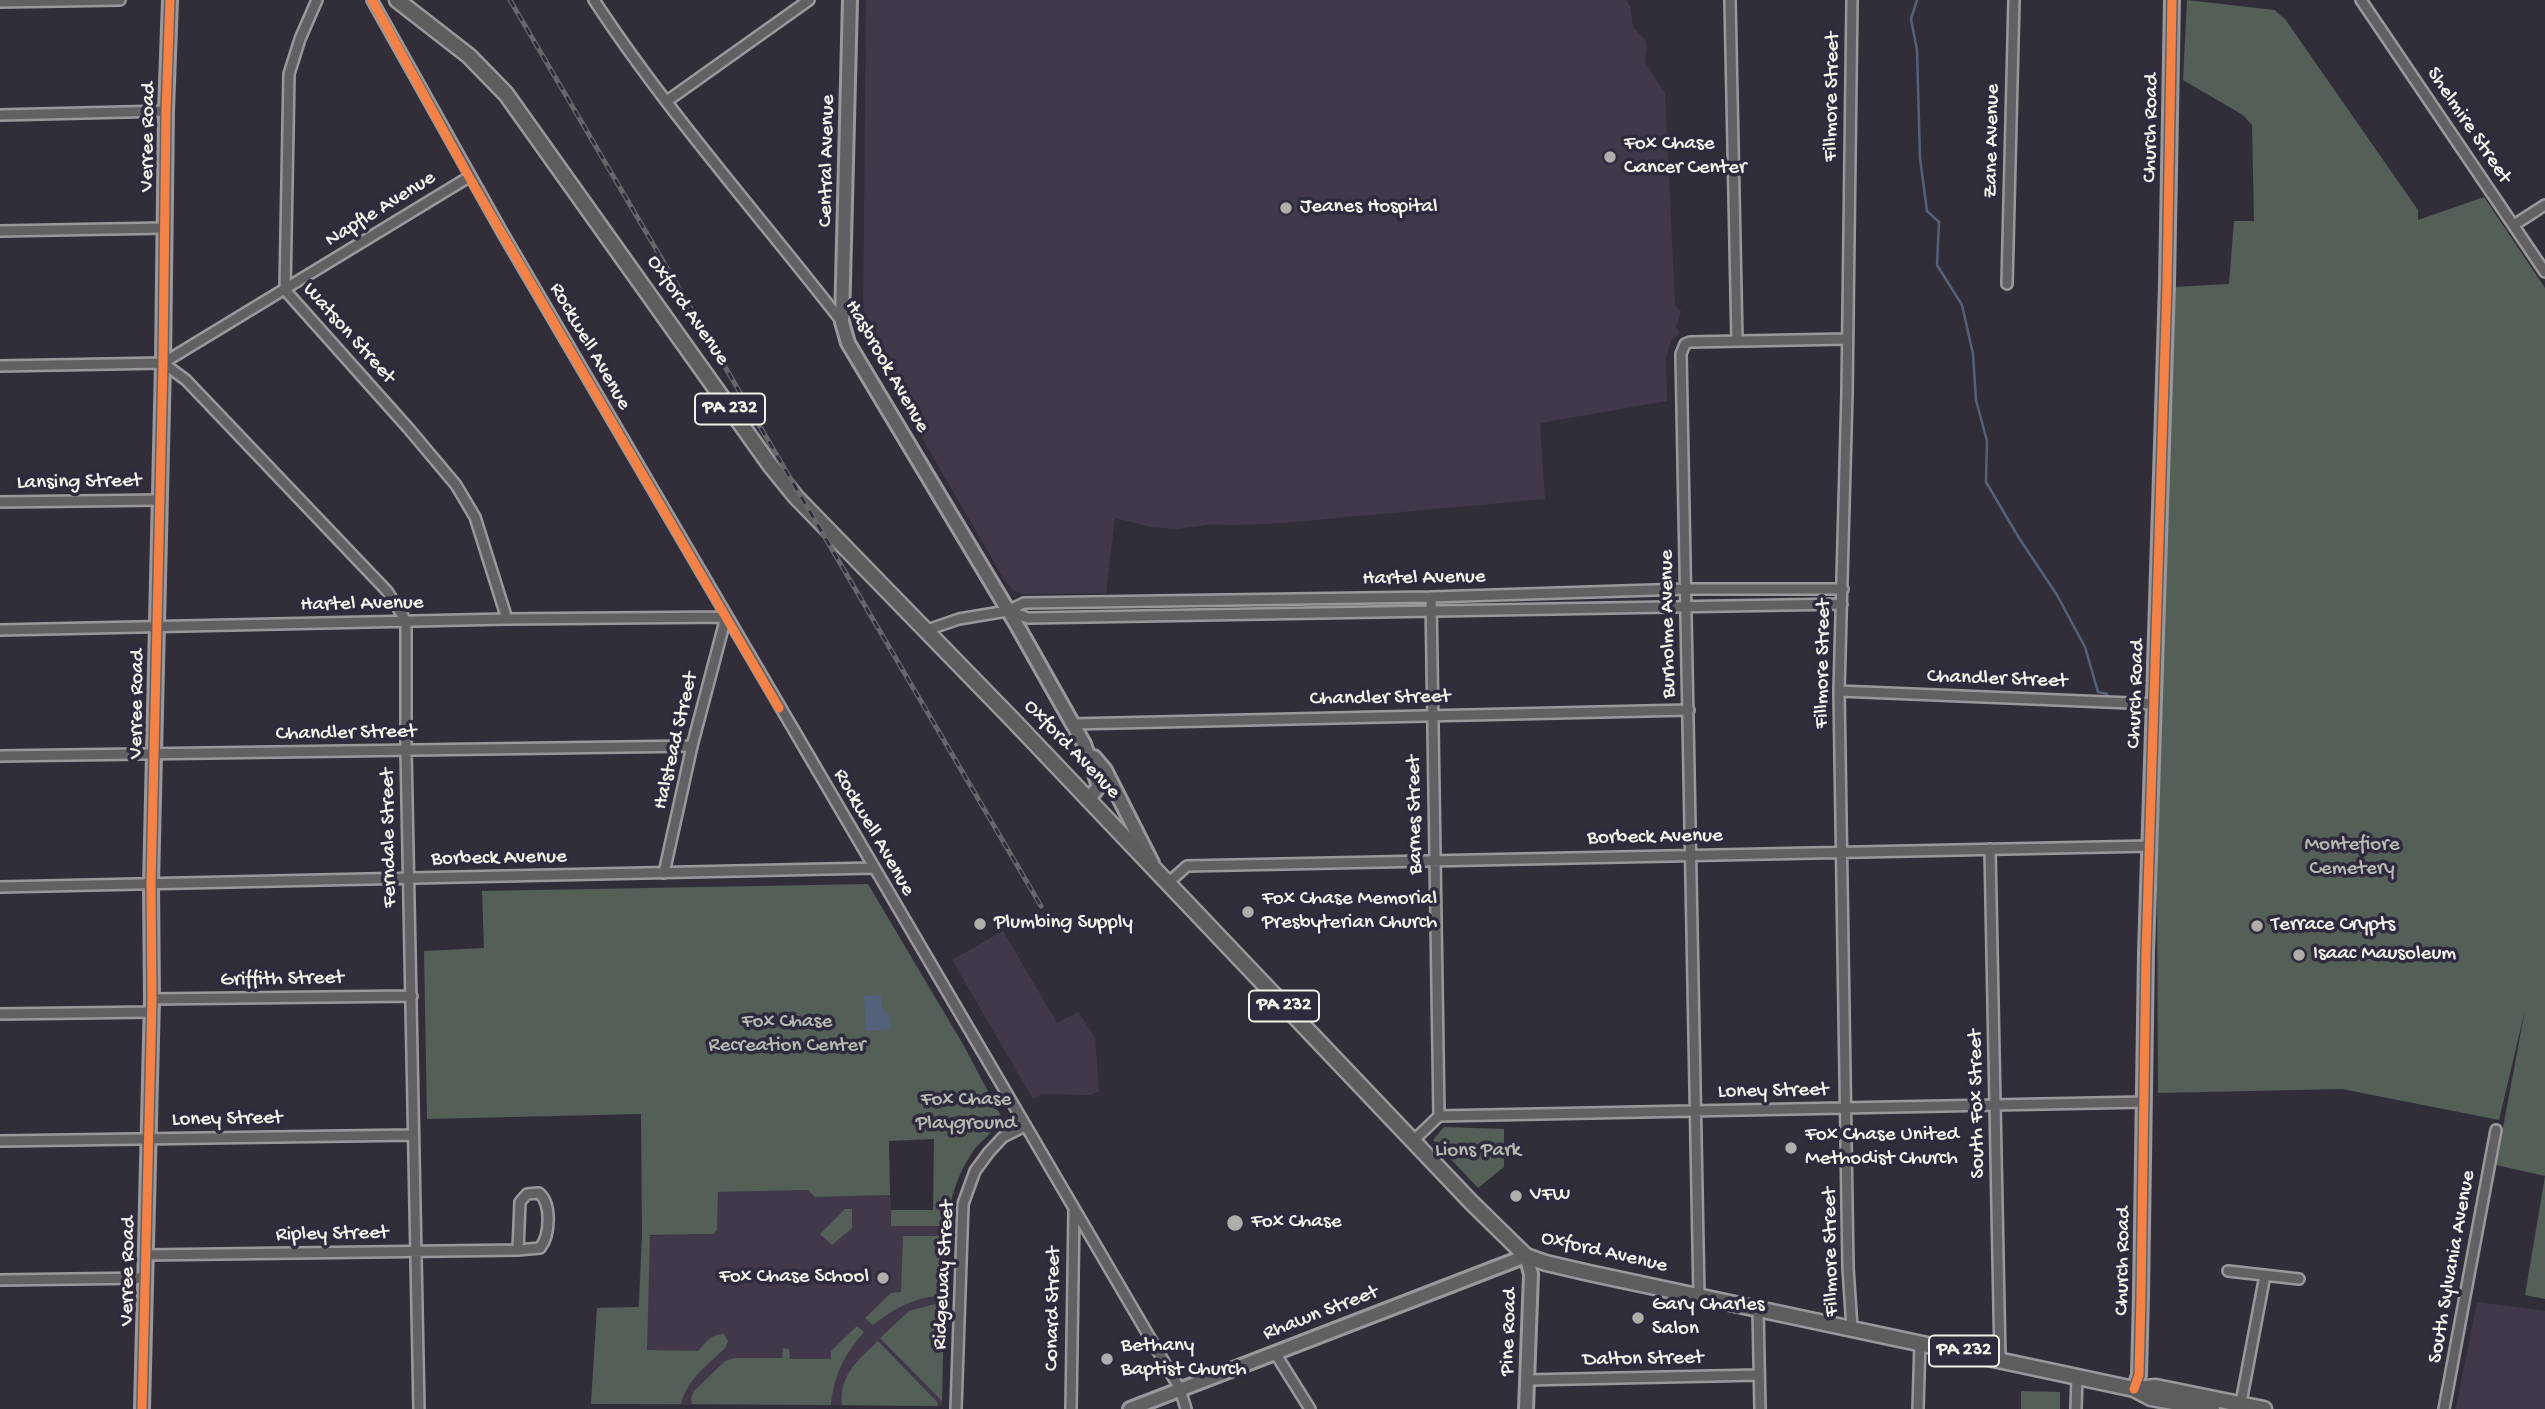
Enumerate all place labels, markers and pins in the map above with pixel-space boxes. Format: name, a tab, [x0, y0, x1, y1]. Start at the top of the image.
place label: Fox Chase Cancer Center	[1624, 132, 1746, 182]
marker: Fox Chase Cancer Center	[1602, 149, 1618, 165]
place label: Jeanes Hospital	[1300, 195, 1438, 221]
marker: Jeanes Hospital	[1278, 200, 1294, 216]
place label: Fox Chase Memorial Presbyterian Church	[1262, 887, 1437, 937]
marker: Fox Chase Memorial Presbyterian Church	[1240, 904, 1256, 920]
place label: Plumbing Supply	[994, 911, 1133, 937]
place label: Terrace Crypts	[2271, 913, 2395, 939]
marker: Plumbing Supply	[972, 916, 988, 932]
marker: Terrace Crypts	[2249, 918, 2265, 934]
place label: Isaac Mausoleum	[2313, 942, 2456, 968]
marker: Isaac Mausoleum	[2291, 947, 2307, 963]
place label: Fox Chase United Methodist Church	[1805, 1123, 1959, 1173]
marker: Fox Chase United Methodist Church	[1783, 1140, 1799, 1156]
place label: VFW	[1530, 1183, 1570, 1209]
marker: VFW	[1508, 1188, 1524, 1204]
place label: Fox Chase	[1251, 1210, 1342, 1236]
marker: Fox Chase	[1225, 1213, 1245, 1233]
place label: Fox Chase School	[719, 1265, 869, 1291]
marker: Fox Chase School	[875, 1270, 891, 1286]
place label: Gary Charles Salon	[1652, 1293, 1765, 1343]
marker: Gary Charles Salon	[1630, 1310, 1646, 1326]
place label: Bethany Baptist Church	[1121, 1334, 1246, 1384]
marker: Bethany Baptist Church	[1099, 1351, 1115, 1367]

